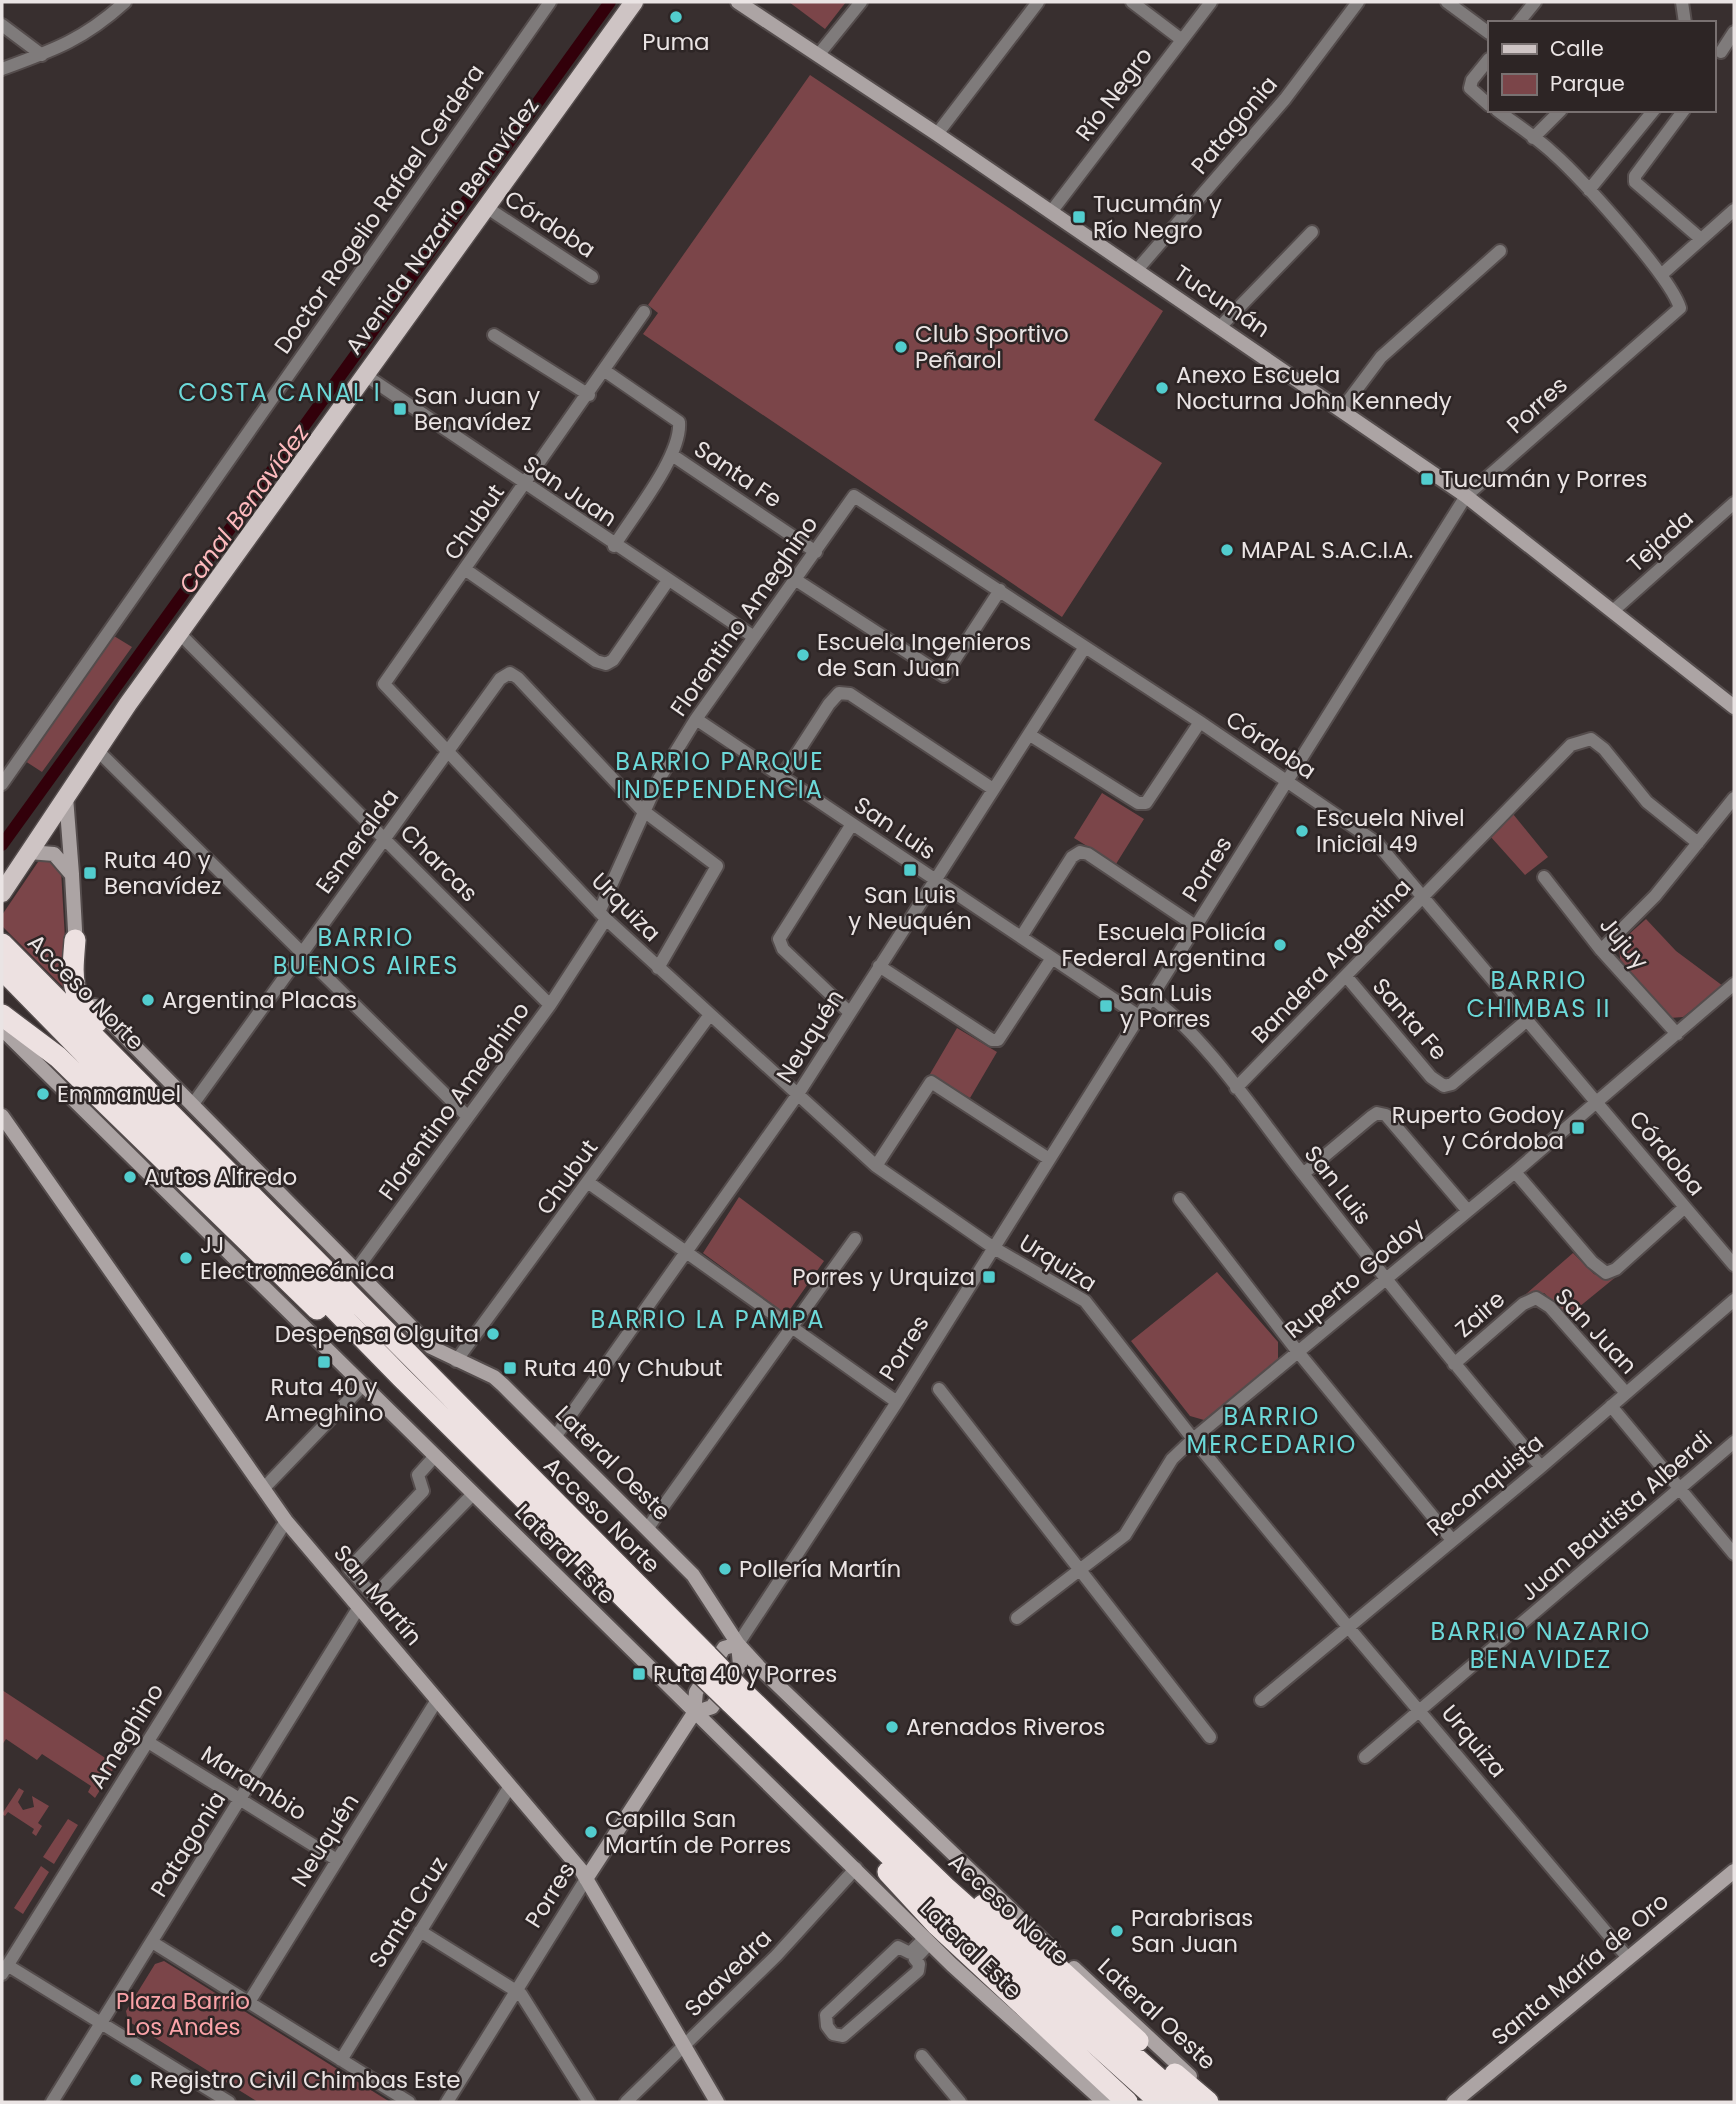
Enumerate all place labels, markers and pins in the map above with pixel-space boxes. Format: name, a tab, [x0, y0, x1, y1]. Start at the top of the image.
marker: Puma	[668, 9, 684, 25]
place label: Puma	[642, 26, 710, 58]
place label: Tucumán y Río Negro	[1093, 188, 1222, 246]
marker: Tucumán y Río Negro	[1071, 209, 1087, 225]
place label: Club Sportivo Peñarol	[915, 318, 1069, 376]
marker: Club Sportivo Peñarol	[893, 339, 909, 355]
place label: Anexo Escuela Nocturna John Kennedy	[1176, 359, 1452, 417]
place label: San Juan y Benavídez	[414, 380, 540, 438]
marker: Anexo Escuela Nocturna John Kennedy	[1154, 380, 1170, 396]
marker: San Juan y Benavídez	[392, 401, 408, 417]
place label: Tucumán y Porres	[1441, 463, 1648, 495]
marker: Tucumán y Porres	[1419, 471, 1435, 487]
place label: MAPAL S.A.C.I.A.	[1241, 534, 1413, 566]
marker: MAPAL S.A.C.I.A.	[1219, 542, 1235, 558]
place label: Escuela Ingenieros de San Juan	[817, 626, 1031, 684]
marker: Escuela Ingenieros de San Juan	[795, 647, 811, 663]
place label: Escuela Nivel Inicial 49	[1316, 802, 1465, 860]
marker: Escuela Nivel Inicial 49	[1294, 823, 1310, 839]
place label: Ruta 40 y Benavídez	[104, 844, 221, 902]
marker: San Luis y Neuquén	[902, 862, 918, 878]
marker: Ruta 40 y Benavídez	[82, 865, 98, 881]
place label: San Luis y Neuquén	[848, 879, 972, 937]
place label: Escuela Policía Federal Argentina	[1062, 916, 1266, 974]
marker: Escuela Policía Federal Argentina	[1272, 937, 1288, 953]
place label: San Luis y Porres	[1120, 977, 1212, 1035]
place label: Argentina Placas	[162, 984, 357, 1016]
marker: Argentina Placas	[140, 992, 156, 1008]
marker: San Luis y Porres	[1098, 998, 1114, 1014]
place label: Emmanuel	[57, 1078, 181, 1110]
marker: Emmanuel	[35, 1086, 51, 1102]
place label: Ruperto Godoy y Córdoba	[1392, 1099, 1564, 1157]
marker: Ruperto Godoy y Córdoba	[1570, 1120, 1586, 1136]
place label: Autos Alfredo	[144, 1161, 297, 1193]
marker: Autos Alfredo	[122, 1169, 138, 1185]
place label: JJ Electromecánica	[200, 1229, 395, 1287]
marker: JJ Electromecánica	[178, 1250, 194, 1266]
place label: Porres y Urquiza	[792, 1261, 975, 1293]
marker: Porres y Urquiza	[981, 1269, 997, 1285]
place label: Despensa Olguita	[275, 1318, 479, 1350]
marker: Despensa Olguita	[485, 1326, 501, 1342]
place label: Ruta 40 y Chubut	[524, 1352, 723, 1384]
marker: Ruta 40 y Ameghino	[316, 1354, 332, 1370]
marker: Ruta 40 y Chubut	[502, 1360, 518, 1376]
place label: Ruta 40 y Ameghino	[265, 1371, 383, 1429]
place label: Pollería Martín	[739, 1553, 901, 1585]
marker: Pollería Martín	[717, 1561, 733, 1577]
place label: Ruta 40 y Porres	[653, 1658, 837, 1690]
marker: Ruta 40 y Porres	[631, 1666, 647, 1682]
place label: Arenados Riveros	[906, 1711, 1105, 1743]
marker: Arenados Riveros	[884, 1719, 900, 1735]
place label: Capilla San Martín de Porres	[605, 1803, 791, 1861]
marker: Capilla San Martín de Porres	[583, 1824, 599, 1840]
place label: Parabrisas San Juan	[1131, 1902, 1253, 1960]
marker: Parabrisas San Juan	[1109, 1923, 1125, 1939]
place label: Registro Civil Chimbas Este	[150, 2064, 461, 2096]
marker: Registro Civil Chimbas Este	[128, 2072, 144, 2088]

